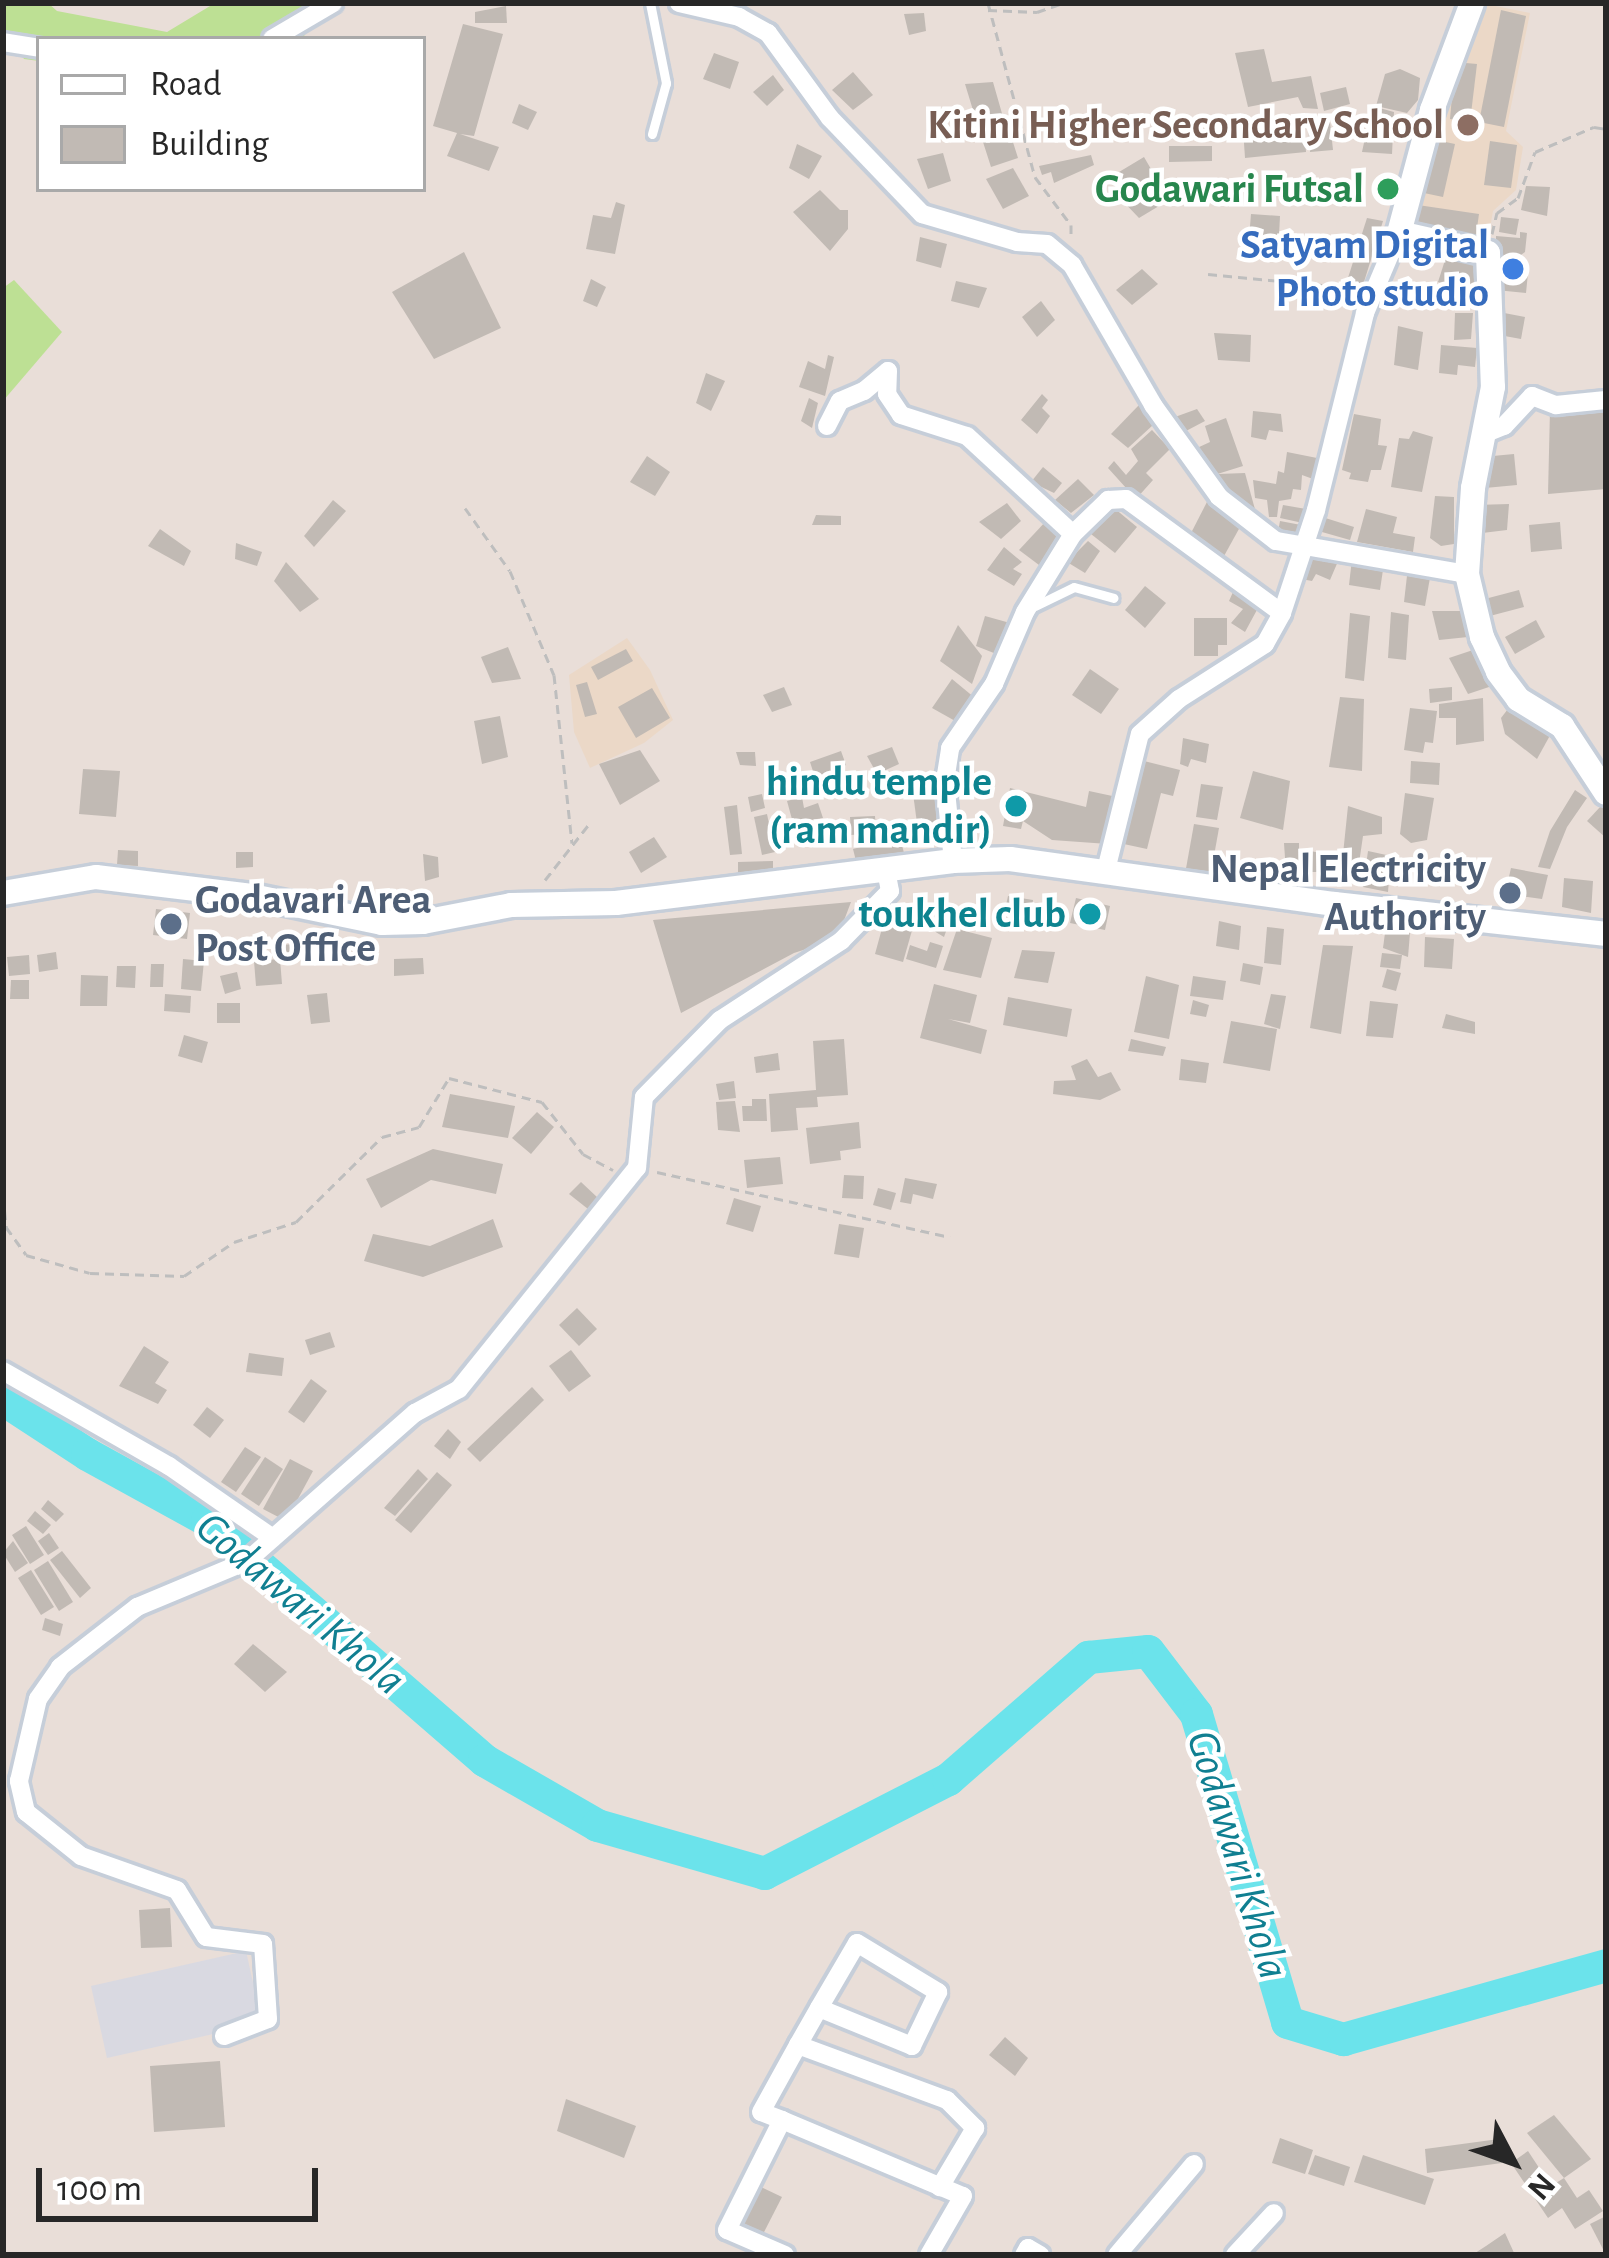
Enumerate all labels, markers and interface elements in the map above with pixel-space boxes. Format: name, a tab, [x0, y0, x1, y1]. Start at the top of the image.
legend	[36, 36, 426, 192]
text: Road	[150, 66, 222, 102]
place label: Kitini Higher Secondary School	[927, 100, 1444, 150]
marker: Kitini Higher Secondary School	[1455, 112, 1481, 138]
text: Building	[150, 126, 269, 162]
place label: Godawari Futsal	[1095, 164, 1364, 214]
marker: Godawari Futsal	[1375, 176, 1401, 202]
place label: Satyam Digital Photo studio	[1240, 220, 1489, 318]
marker: Satyam Digital Photo studio	[1500, 256, 1526, 282]
place label: hindu temple (ram mandir)	[766, 757, 992, 856]
marker: hindu temple (ram mandir)	[1003, 793, 1029, 819]
place label: Nepal Electricity Authority	[1210, 844, 1486, 942]
place label: Godavari Area Post Office	[195, 875, 432, 974]
marker: Nepal Electricity Authority	[1497, 880, 1523, 906]
place label: toukhel club	[858, 889, 1066, 939]
marker: toukhel club	[1077, 901, 1103, 927]
marker: Godavari Area Post Office	[158, 911, 184, 937]
water label: Godawari Khola	[184, 1501, 416, 1707]
water label: Godawari Khola	[1174, 1724, 1300, 1986]
north arrow	[1453, 2102, 1573, 2222]
scale bar	[42, 2144, 324, 2218]
text: N	[1521, 2166, 1561, 2205]
text: 100 m	[57, 2171, 142, 2207]

